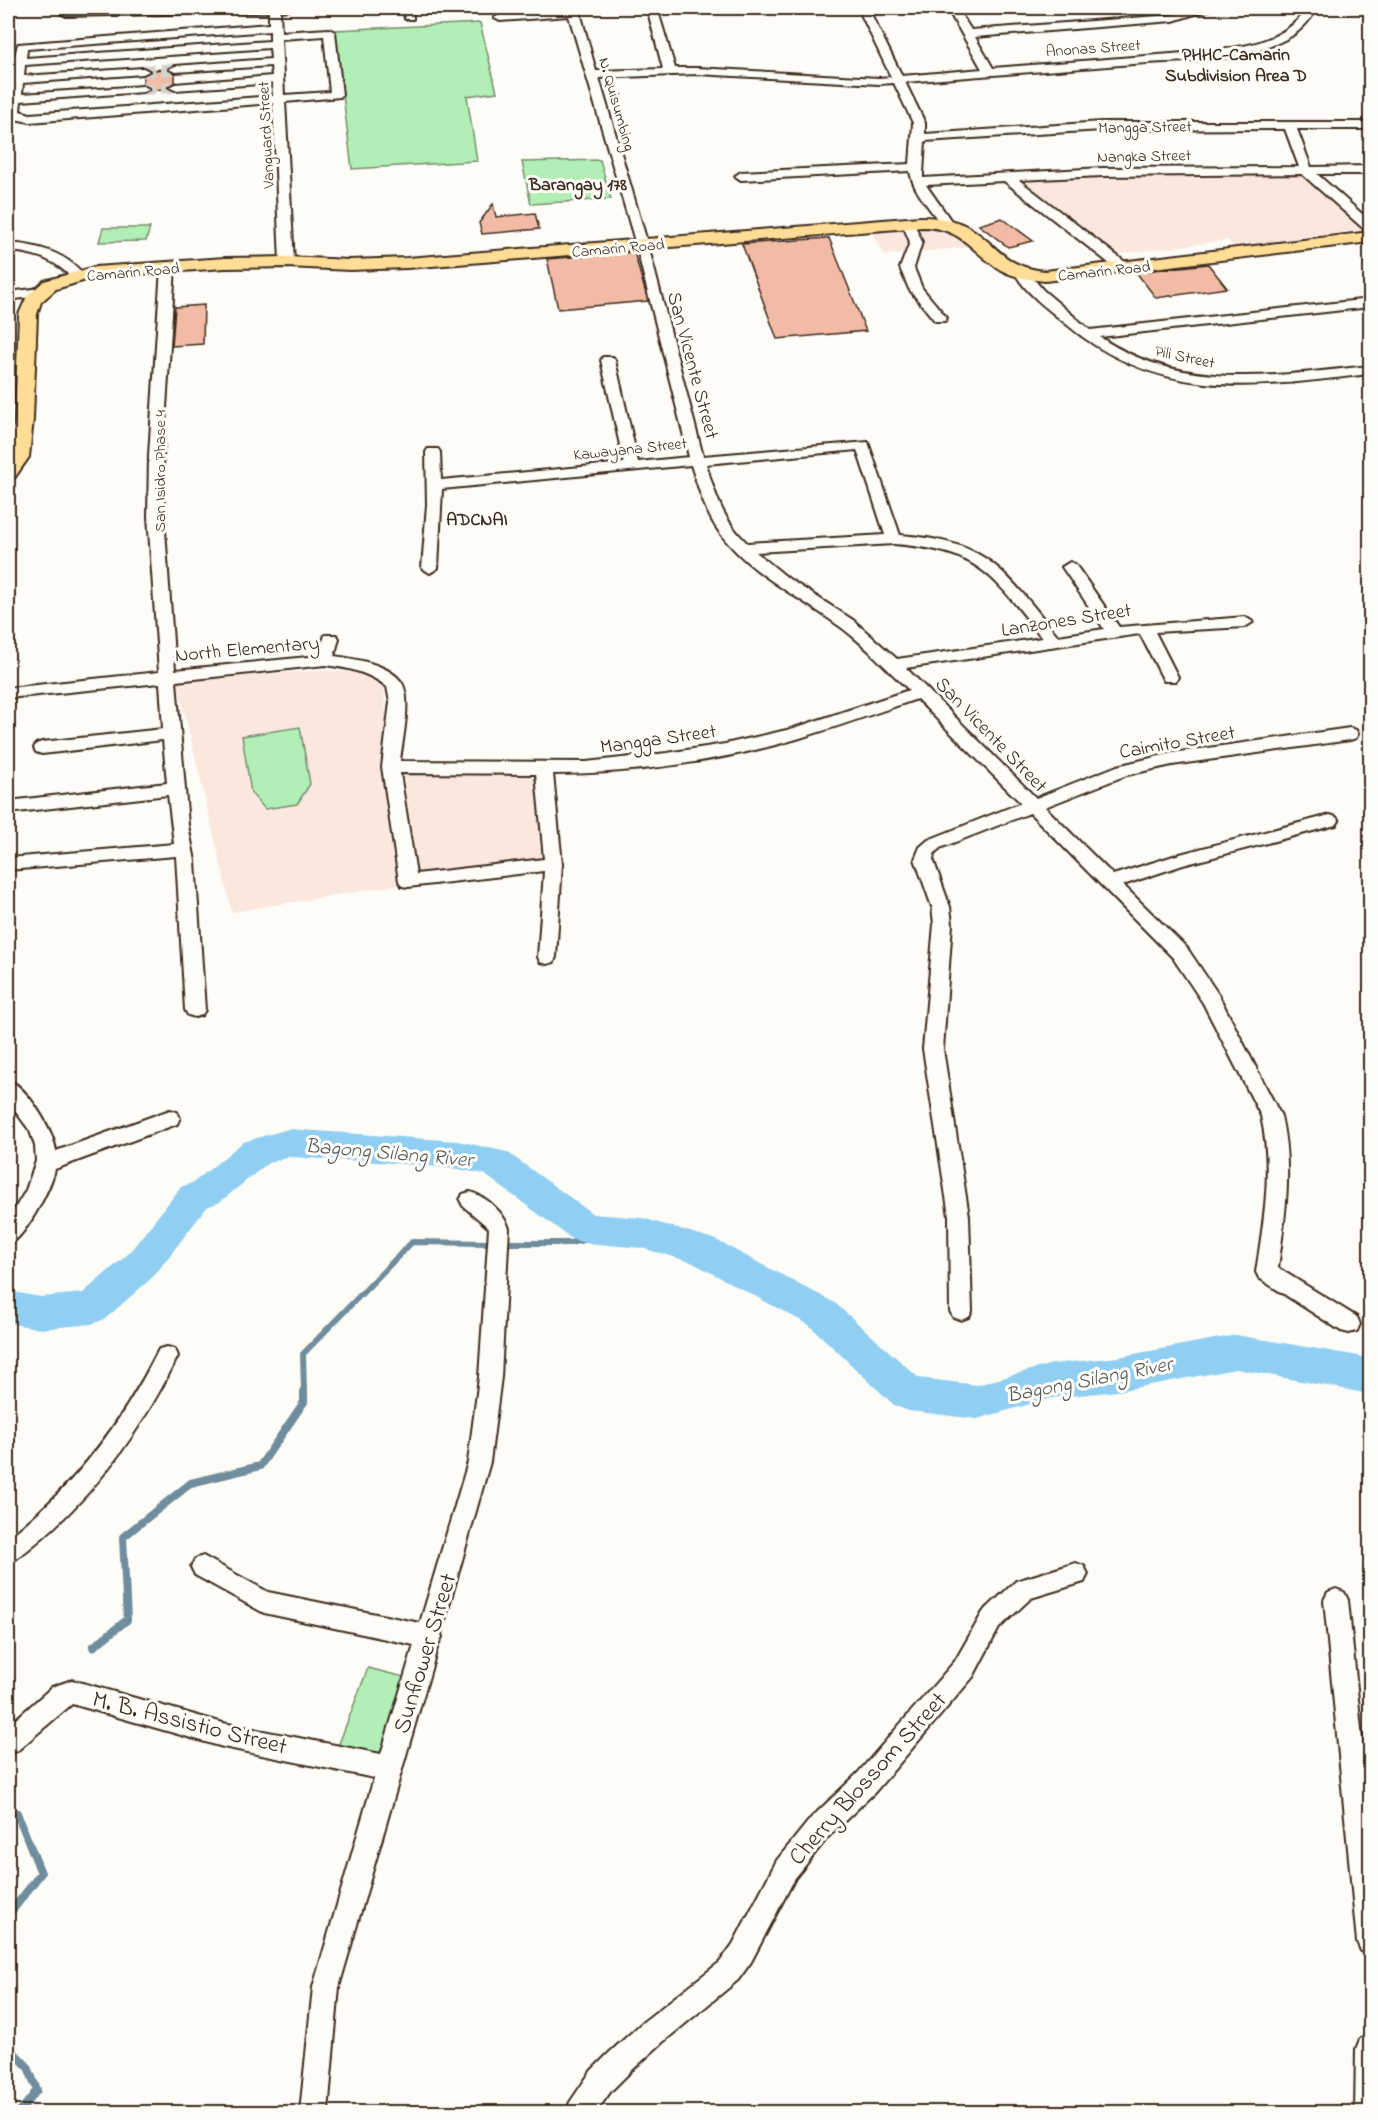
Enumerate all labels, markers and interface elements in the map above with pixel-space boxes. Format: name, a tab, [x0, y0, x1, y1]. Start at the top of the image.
street label: Anonas Street	[1045, 34, 1142, 64]
district label: PHHC-Camarin Subdivision Area D	[1165, 43, 1307, 90]
street label: N. Quisumbing	[591, 55, 641, 154]
street label: Vanguard Street	[252, 80, 282, 190]
street label: Mangga Street	[1098, 115, 1193, 141]
street label: Nangka Street	[1097, 144, 1192, 170]
district label: Barangay 178	[528, 173, 627, 200]
street label: Camarin Road	[571, 233, 666, 265]
street label: Camarin Road	[1057, 255, 1152, 289]
street label: Camarin Road	[86, 257, 181, 289]
street label: San Vicente Street	[658, 289, 725, 443]
street label: Pili Street	[1152, 340, 1218, 376]
street label: San Isidro Phase 4	[149, 409, 173, 532]
street label: Kawayana Street	[572, 432, 689, 468]
district label: ADCNAI	[446, 508, 508, 534]
street label: Lanzones Street	[999, 597, 1134, 646]
street label: North Elementary	[174, 630, 321, 671]
street label: San Vicente Street	[927, 671, 1053, 800]
street label: Mangga Street	[598, 718, 719, 764]
street label: Caimito Street	[1117, 719, 1238, 768]
water label: Bagong Silang River	[304, 1132, 476, 1177]
water label: Bagong Silang River	[1004, 1350, 1177, 1413]
street label: Sunflower Street	[385, 1569, 467, 1738]
street label: M. B. Assistio Street	[88, 1683, 290, 1766]
street label: Cherry Blossom Street	[781, 1685, 957, 1875]

